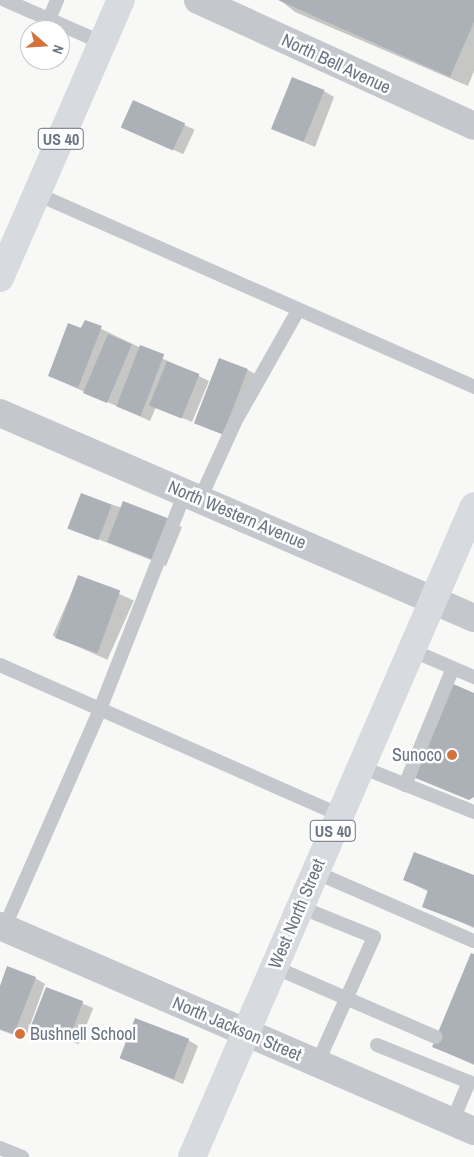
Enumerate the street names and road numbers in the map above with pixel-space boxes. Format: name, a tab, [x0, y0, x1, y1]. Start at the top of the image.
street label: North Bell Avenue	[278, 29, 394, 99]
road number: US 40	[37, 126, 85, 152]
street label: North Western Avenue	[164, 476, 310, 554]
road number: US 40	[309, 818, 357, 844]
street label: West North Street	[264, 856, 330, 972]
street label: North Jackson Street	[169, 992, 305, 1066]

